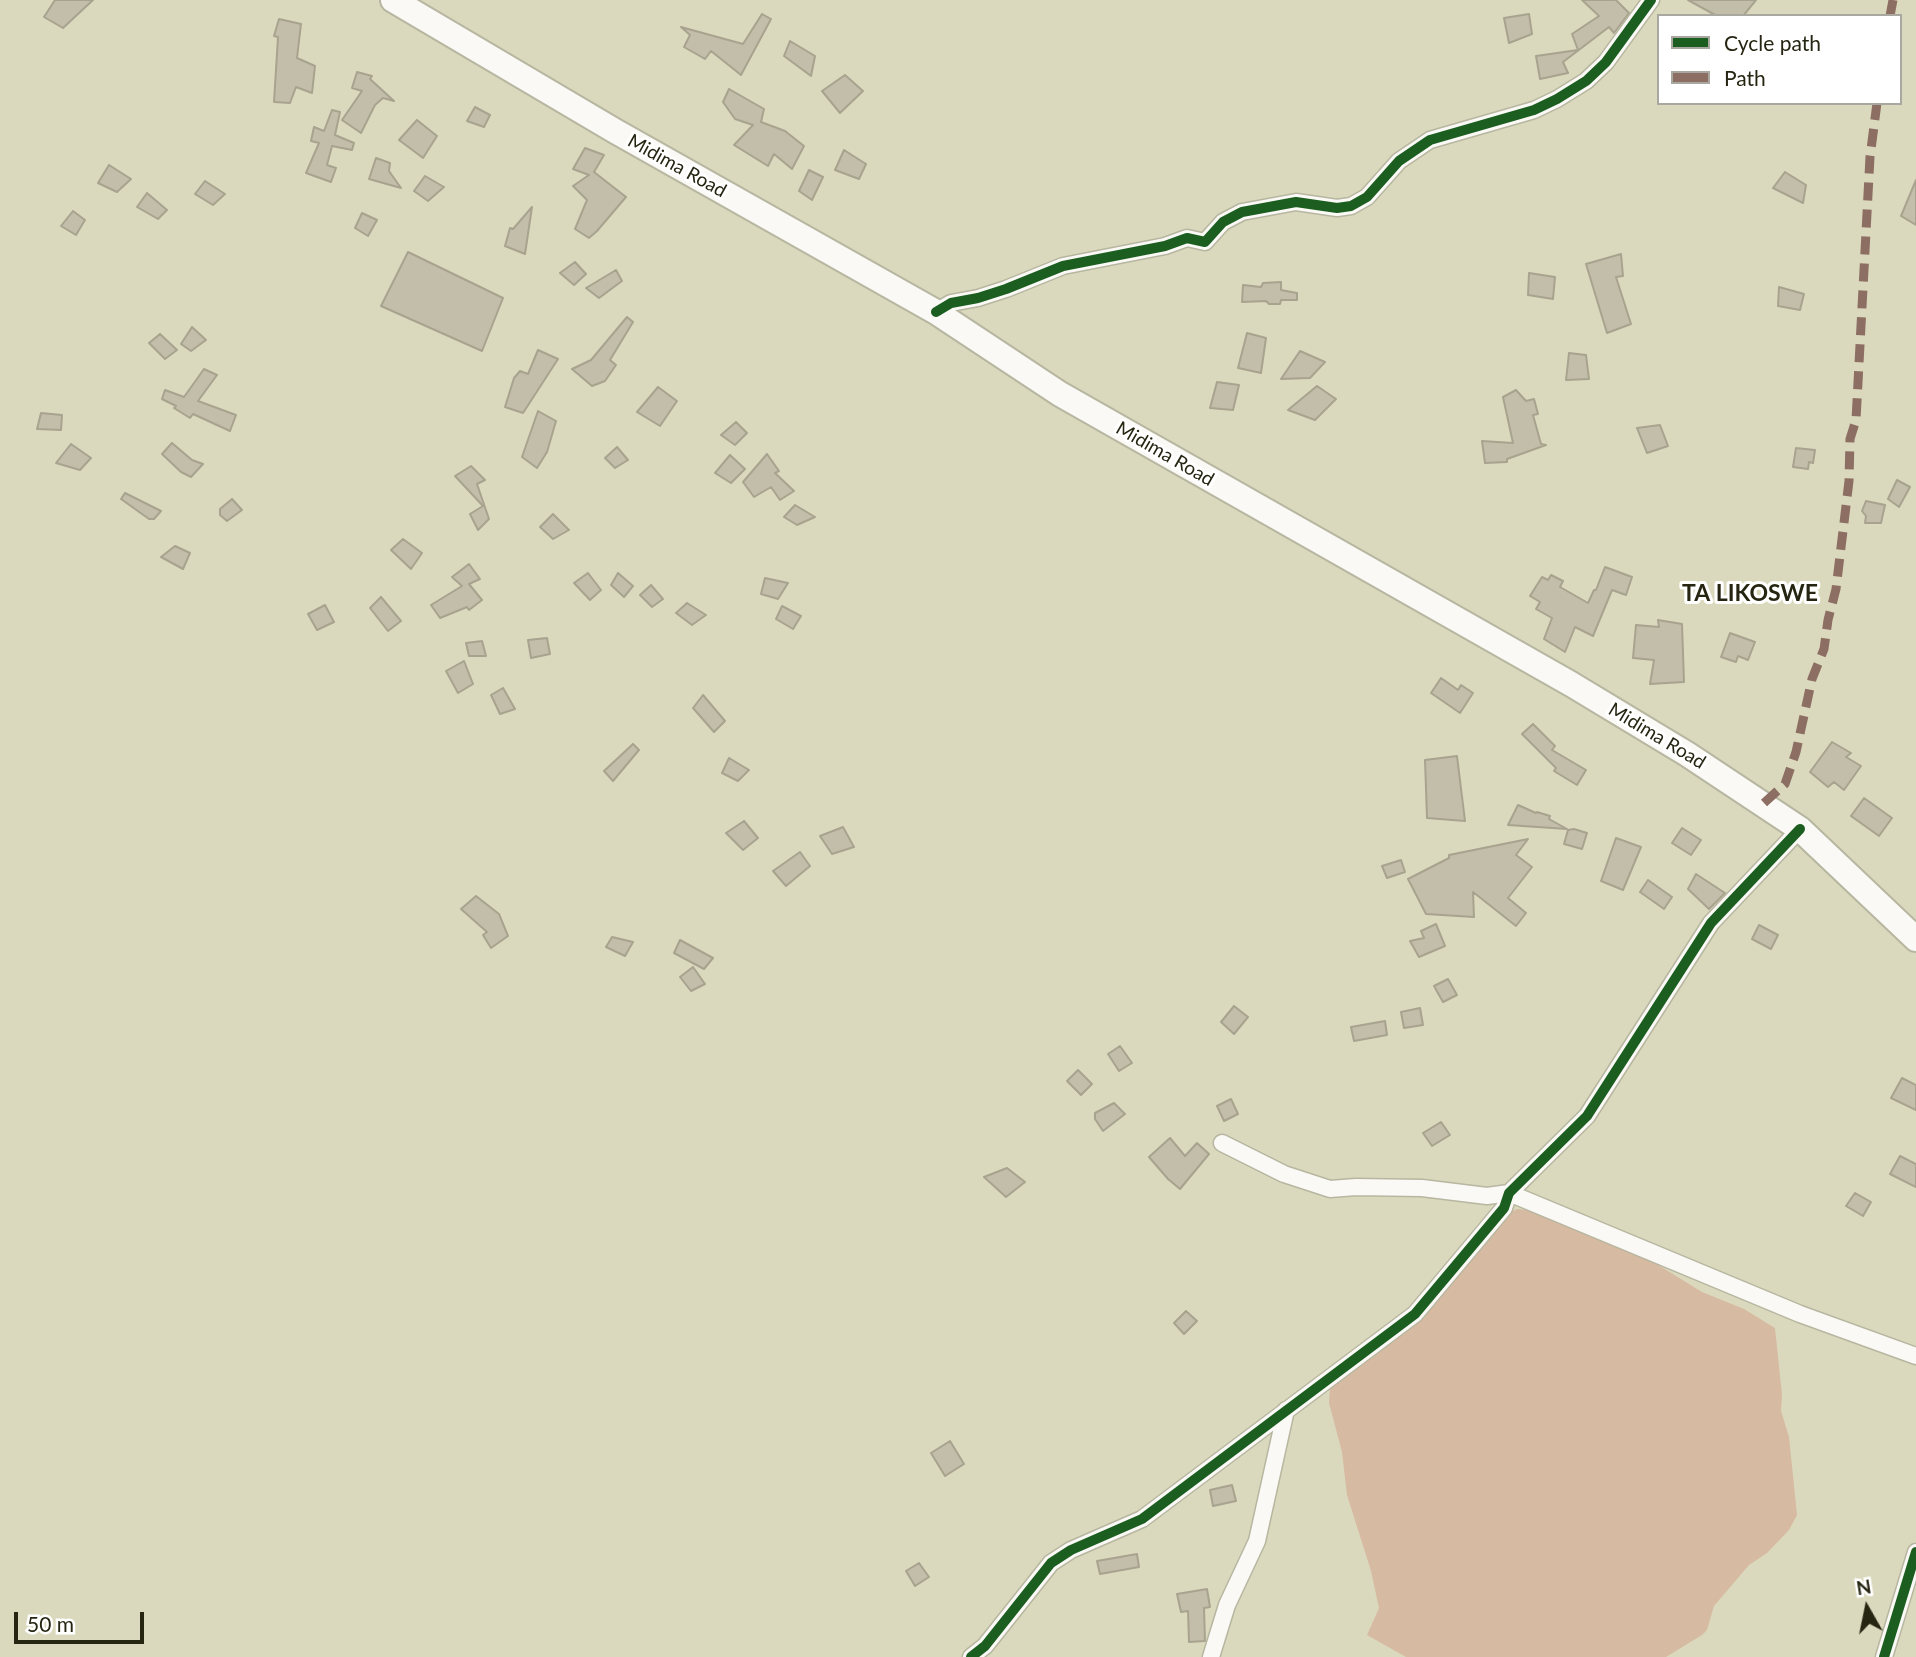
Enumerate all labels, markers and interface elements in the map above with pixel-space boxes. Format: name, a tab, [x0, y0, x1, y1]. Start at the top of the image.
legend	[1657, 14, 1902, 105]
text: Cycle path	[1724, 30, 1821, 55]
text: Path	[1724, 65, 1766, 90]
street label: Midima Road	[624, 130, 730, 202]
street label: Midima Road	[1112, 417, 1218, 491]
district label: TA LIKOSWE	[1682, 580, 1818, 608]
street label: Midima Road	[1604, 698, 1710, 774]
north arrow	[1832, 1573, 1902, 1643]
text: N	[1855, 1574, 1873, 1599]
scale bar	[18, 1598, 147, 1642]
text: 50 m	[27, 1611, 74, 1636]

